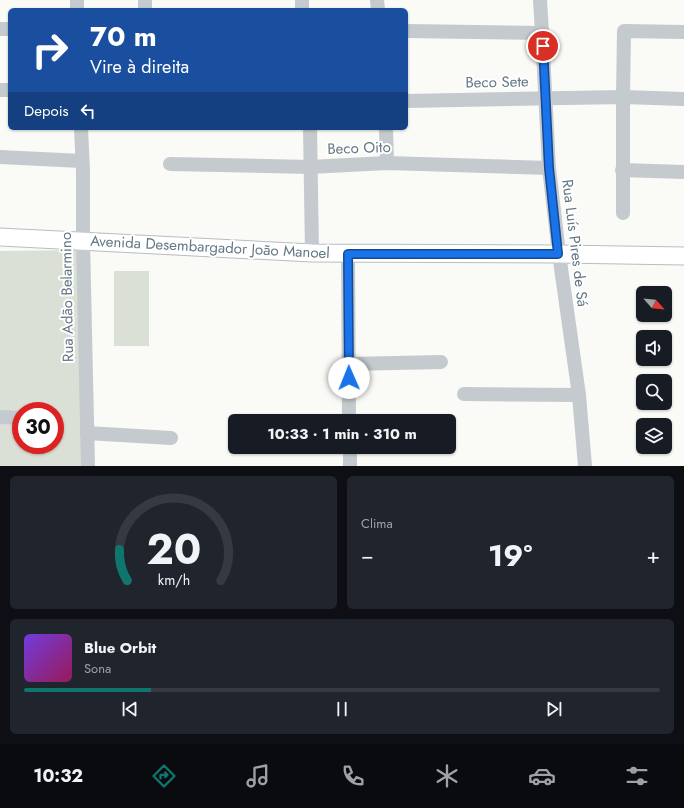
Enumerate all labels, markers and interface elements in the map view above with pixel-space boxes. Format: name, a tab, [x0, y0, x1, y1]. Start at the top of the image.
text: 70 m	[90, 16, 157, 57]
icon: right	[24, 24, 76, 76]
pin	[526, 29, 560, 63]
icon: arrive	[532, 35, 554, 57]
text: Vire à direita	[90, 54, 189, 80]
street label: Beco Sete	[465, 70, 529, 94]
text: Depois	[24, 100, 69, 122]
icon: left	[77, 100, 99, 122]
street label: Beco Oito	[327, 136, 391, 160]
street label: Rua Luís Pires de Sá	[556, 178, 594, 308]
street label: Avenida Desembargador João Manoel	[90, 230, 330, 264]
street label: Rua Adão Belarmino	[55, 232, 79, 362]
north arrow	[636, 286, 672, 322]
map controls	[636, 286, 672, 454]
button: sound	[636, 330, 672, 366]
position arrow	[328, 357, 370, 399]
button: search	[636, 374, 672, 410]
speed limit sign: 30	[12, 402, 64, 454]
button: layers	[636, 418, 672, 454]
text: 10:33 · 1 min · 310 m	[267, 423, 417, 445]
text: Clima	[361, 514, 393, 533]
text: 20	[146, 518, 201, 579]
text: 19°	[488, 534, 532, 577]
text: −	[361, 539, 374, 571]
text: +	[646, 539, 660, 571]
text: km/h	[157, 569, 190, 589]
text: Blue Orbit	[84, 637, 156, 659]
text: Sona	[84, 659, 111, 678]
icon: previous	[119, 698, 141, 720]
icon: pause	[331, 698, 353, 720]
icon: next	[543, 698, 565, 720]
icon: directions	[150, 762, 178, 790]
icon: music	[244, 762, 272, 790]
icon: phone	[339, 762, 367, 790]
icon: climate	[433, 762, 461, 790]
icon: car	[528, 762, 556, 790]
icon: filters	[623, 762, 651, 790]
text: 10:32	[33, 763, 83, 789]

